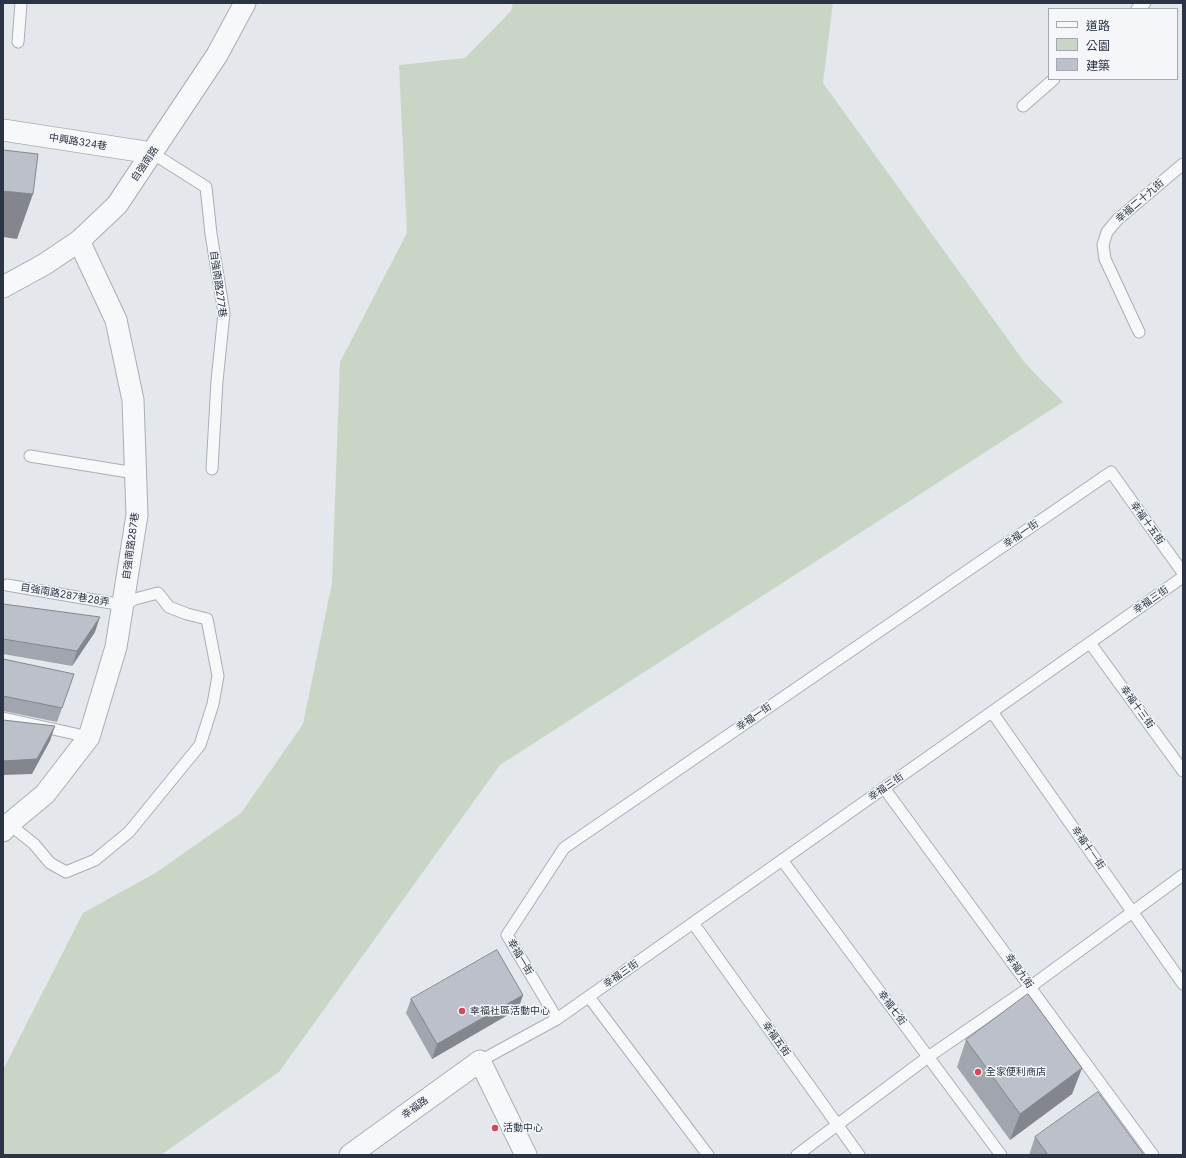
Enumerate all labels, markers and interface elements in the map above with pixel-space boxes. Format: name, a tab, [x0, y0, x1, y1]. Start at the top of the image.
legend	[1048, 8, 1178, 80]
text: 道路	[1086, 18, 1110, 33]
text: 公園	[1086, 38, 1110, 53]
text: 建築	[1086, 58, 1110, 73]
street label: 中興路324巷	[48, 131, 108, 153]
street label: 自強南路	[129, 144, 161, 184]
street label: 幸福二十九街	[1113, 177, 1167, 225]
street label: 自強南路277巷	[207, 250, 229, 318]
street label: 幸福十五街	[1127, 499, 1167, 547]
street label: 自強南路287巷	[120, 512, 142, 580]
street label: 幸福一街	[1001, 518, 1041, 550]
street label: 自強南路287巷28弄	[20, 581, 110, 609]
street label: 幸福三街	[1131, 584, 1171, 616]
street label: 幸福十三街	[1117, 683, 1157, 731]
street label: 幸福一街	[734, 701, 774, 733]
street label: 幸福三街	[866, 771, 906, 803]
street label: 幸福十一街	[1069, 824, 1107, 872]
street label: 幸福一街	[505, 937, 535, 977]
street label: 幸福九街	[1002, 951, 1036, 991]
street label: 幸福三街	[601, 958, 641, 990]
street label: 幸福七街	[875, 988, 909, 1028]
place label: 幸福社區活動中心	[470, 1005, 550, 1017]
marker: 幸福社區活動中心	[457, 1006, 467, 1016]
street label: 幸福五街	[759, 1019, 793, 1059]
place label: 全家便利商店	[986, 1066, 1046, 1078]
marker: 全家便利商店	[973, 1067, 983, 1077]
street label: 幸福路	[399, 1094, 431, 1122]
place label: 活動中心	[503, 1122, 543, 1134]
marker: 活動中心	[490, 1123, 500, 1133]

